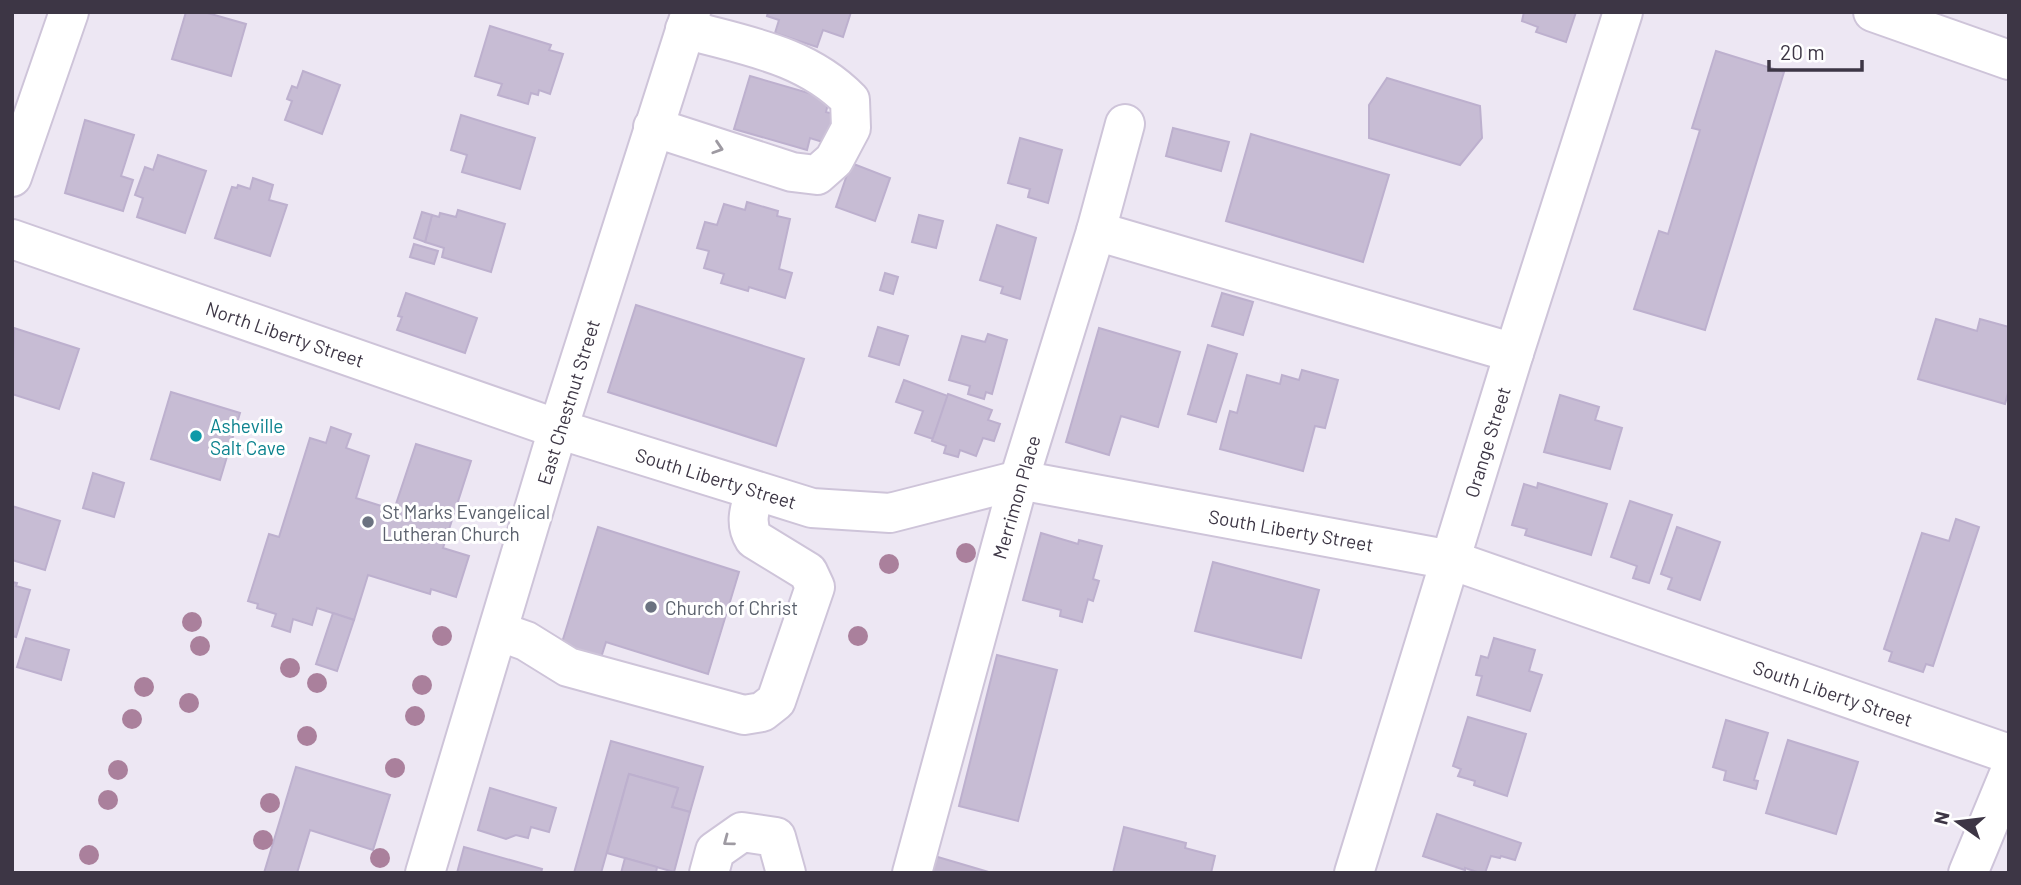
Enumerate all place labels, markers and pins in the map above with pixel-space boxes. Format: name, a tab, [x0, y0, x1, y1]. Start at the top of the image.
place label: Asheville Salt Cave	[210, 414, 286, 459]
marker: Asheville Salt Cave	[188, 428, 204, 444]
place label: St Marks Evangelical Lutheran Church	[382, 500, 550, 545]
marker: St Marks Evangelical Lutheran Church	[360, 514, 376, 530]
place label: Church of Christ	[665, 596, 798, 619]
marker: Church of Christ	[643, 599, 659, 615]

